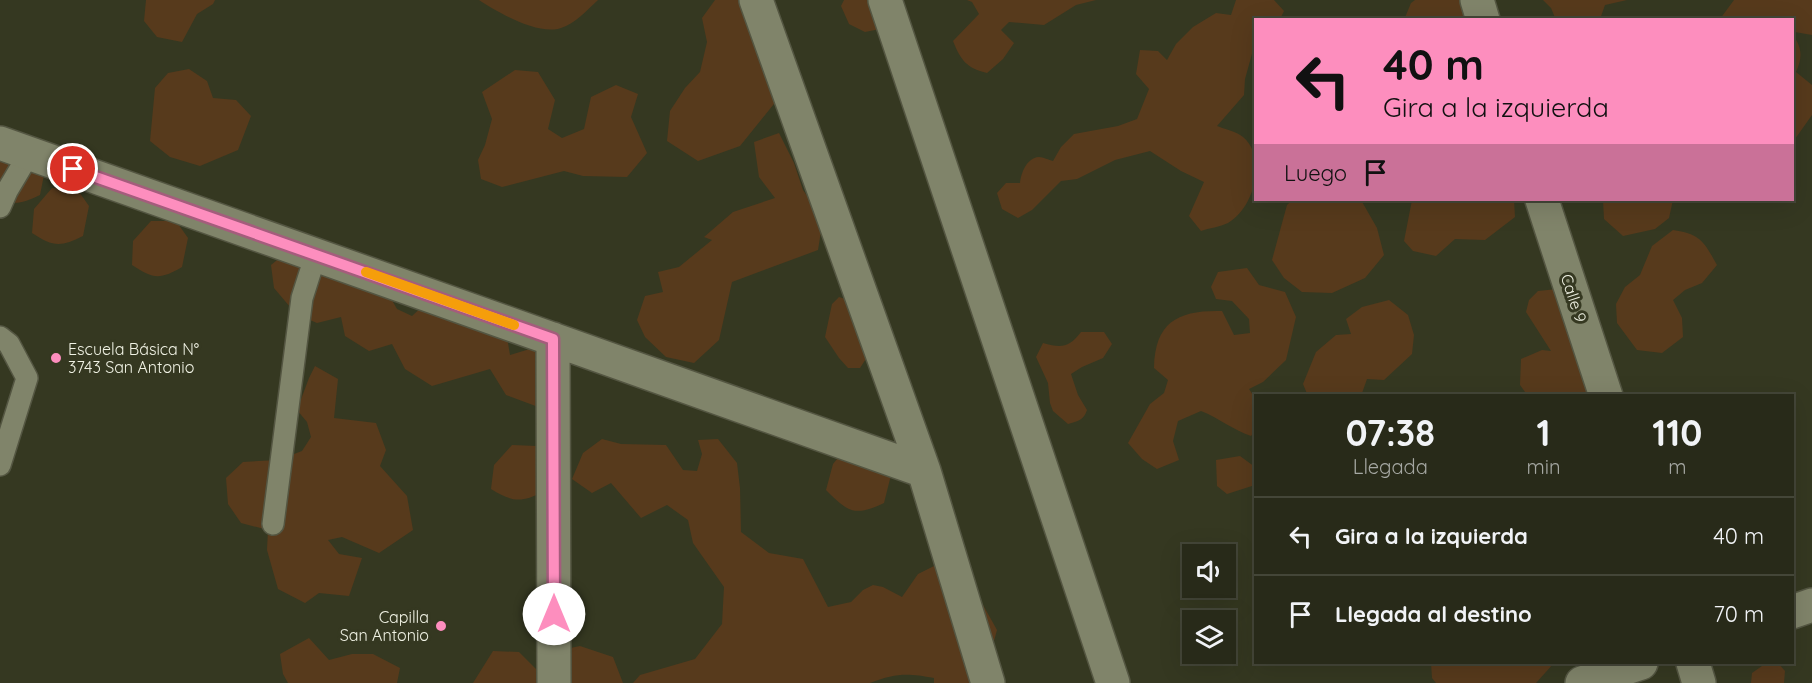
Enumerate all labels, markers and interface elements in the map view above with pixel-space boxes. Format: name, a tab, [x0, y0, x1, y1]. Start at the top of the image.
text: 40 m	[1383, 38, 1484, 91]
icon: left	[1284, 42, 1362, 120]
text: Gira a la izquierda	[1383, 90, 1609, 124]
pin	[47, 143, 98, 194]
icon: arrive	[56, 152, 89, 185]
icon: arrive	[1359, 156, 1392, 189]
text: Luego	[1284, 159, 1347, 187]
street label: Calle 9	[1557, 271, 1591, 325]
place label: Escuela Básica N° 3743 San Antonio	[68, 339, 199, 377]
marker: Escuela Básica N° 3743 San Antonio	[49, 351, 63, 365]
text: 07:38	[1346, 410, 1435, 455]
text: 1	[1537, 410, 1551, 455]
text: 110	[1652, 410, 1702, 455]
text: Llegada	[1353, 454, 1428, 479]
text: min	[1527, 454, 1561, 479]
text: m	[1668, 454, 1686, 479]
icon: left	[1284, 520, 1317, 553]
text: Gira a la izquierda	[1335, 522, 1528, 550]
text: 40 m	[1713, 522, 1764, 550]
map controls	[1182, 544, 1236, 664]
button: sound	[1182, 544, 1236, 598]
position arrow	[522, 582, 586, 646]
icon: arrive	[1284, 598, 1317, 631]
text: Llegada al destino	[1335, 600, 1532, 628]
text: 70 m	[1714, 600, 1764, 628]
place label: Capilla San Antonio	[340, 607, 429, 645]
button: layers	[1182, 610, 1236, 664]
marker: Capilla San Antonio	[434, 619, 448, 633]

